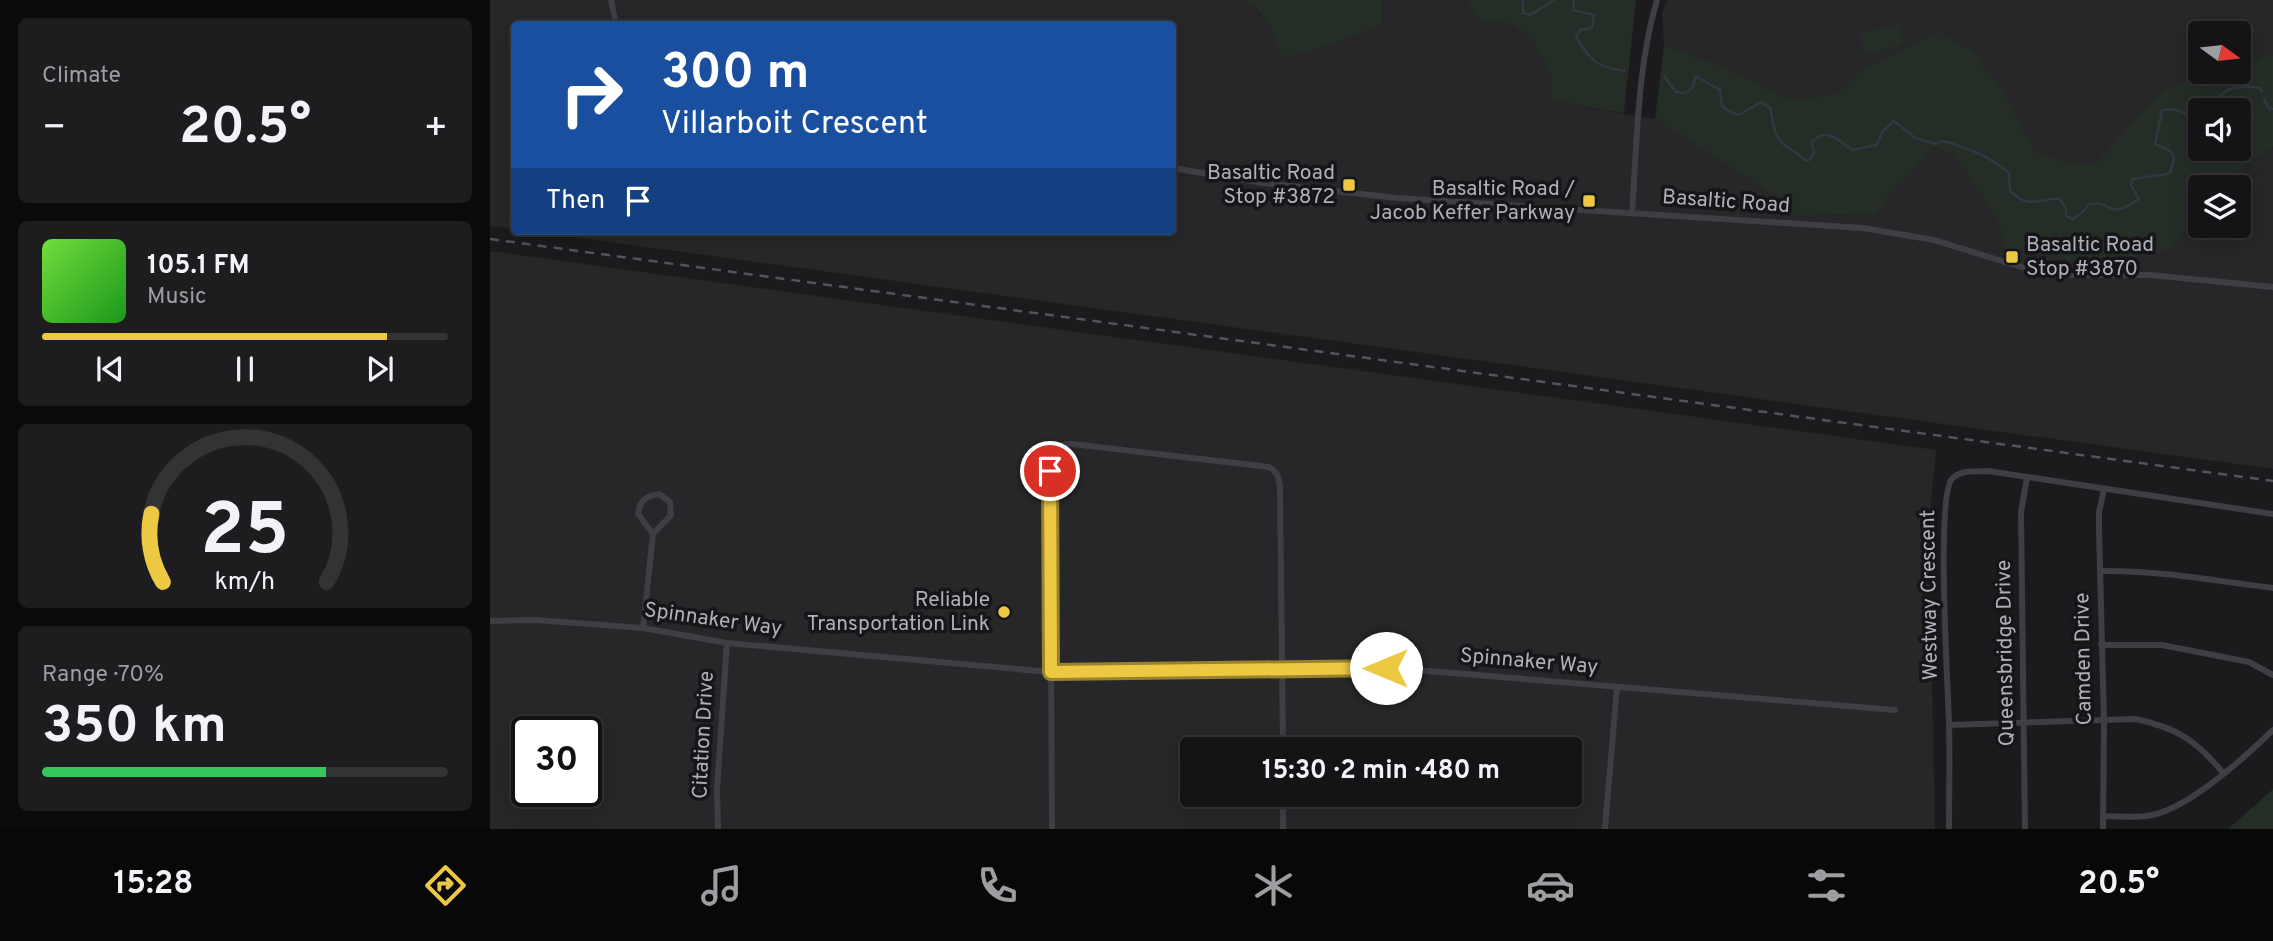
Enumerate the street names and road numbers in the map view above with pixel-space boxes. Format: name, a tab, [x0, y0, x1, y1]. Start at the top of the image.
street label: Basaltic Road	[1661, 184, 1791, 220]
street label: Westway Crescent	[1915, 509, 1945, 681]
street label: Queensbridge Drive	[1991, 560, 2021, 746]
street label: Camden Drive	[2069, 592, 2099, 726]
street label: Spinnaker Way	[642, 597, 784, 643]
street label: Spinnaker Way	[1459, 643, 1599, 681]
street label: Citation Drive	[687, 670, 721, 800]

